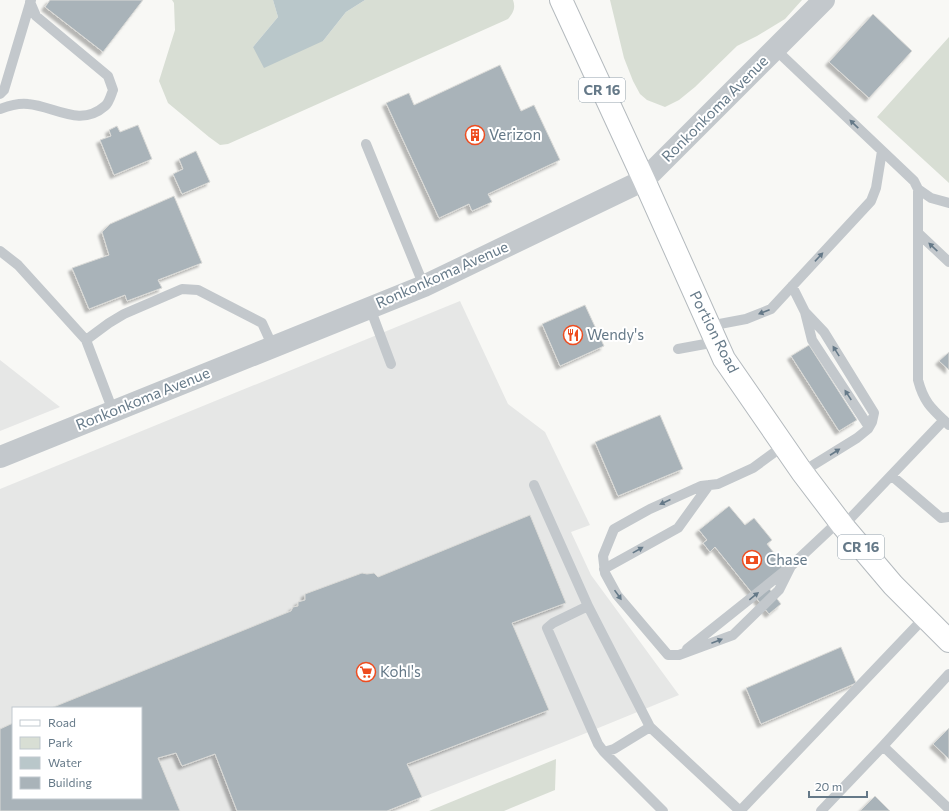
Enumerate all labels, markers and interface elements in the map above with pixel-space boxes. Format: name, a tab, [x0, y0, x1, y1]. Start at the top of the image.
street label: Ronkonkoma Avenue	[657, 51, 771, 165]
road number: CR 16	[579, 78, 625, 102]
one-way arrow	[849, 119, 859, 129]
building icon: Verizon	[464, 124, 486, 146]
place label: Verizon	[489, 125, 541, 143]
street label: Ronkonkoma Avenue	[373, 237, 511, 311]
one-way arrow	[929, 243, 938, 252]
one-way arrow	[814, 252, 823, 263]
street label: Portion Road	[687, 288, 743, 376]
one-way arrow	[757, 309, 769, 315]
restaurant icon: Wendy's	[562, 324, 584, 346]
place label: Wendy's	[587, 325, 644, 343]
one-way arrow	[832, 345, 839, 357]
street label: Ronkonkoma Avenue	[73, 363, 212, 433]
one-way arrow	[844, 390, 852, 400]
one-way arrow	[829, 448, 841, 455]
one-way arrow	[660, 499, 671, 505]
road number: CR 16	[838, 535, 884, 559]
one-way arrow	[632, 547, 644, 553]
bank icon: Chase	[741, 549, 763, 571]
place label: Chase	[766, 550, 808, 568]
one-way arrow	[614, 590, 621, 601]
one-way arrow	[748, 592, 759, 600]
one-way arrow	[712, 637, 724, 643]
supermarket icon: Kohl's	[355, 661, 377, 683]
place label: Kohl's	[380, 662, 421, 680]
legend	[12, 707, 142, 799]
text: Road	[48, 715, 76, 729]
text: Park	[48, 735, 74, 749]
text: Water	[48, 755, 82, 769]
scale bar	[809, 773, 867, 799]
text: Building	[48, 775, 92, 789]
text: 20 m	[815, 779, 842, 793]

